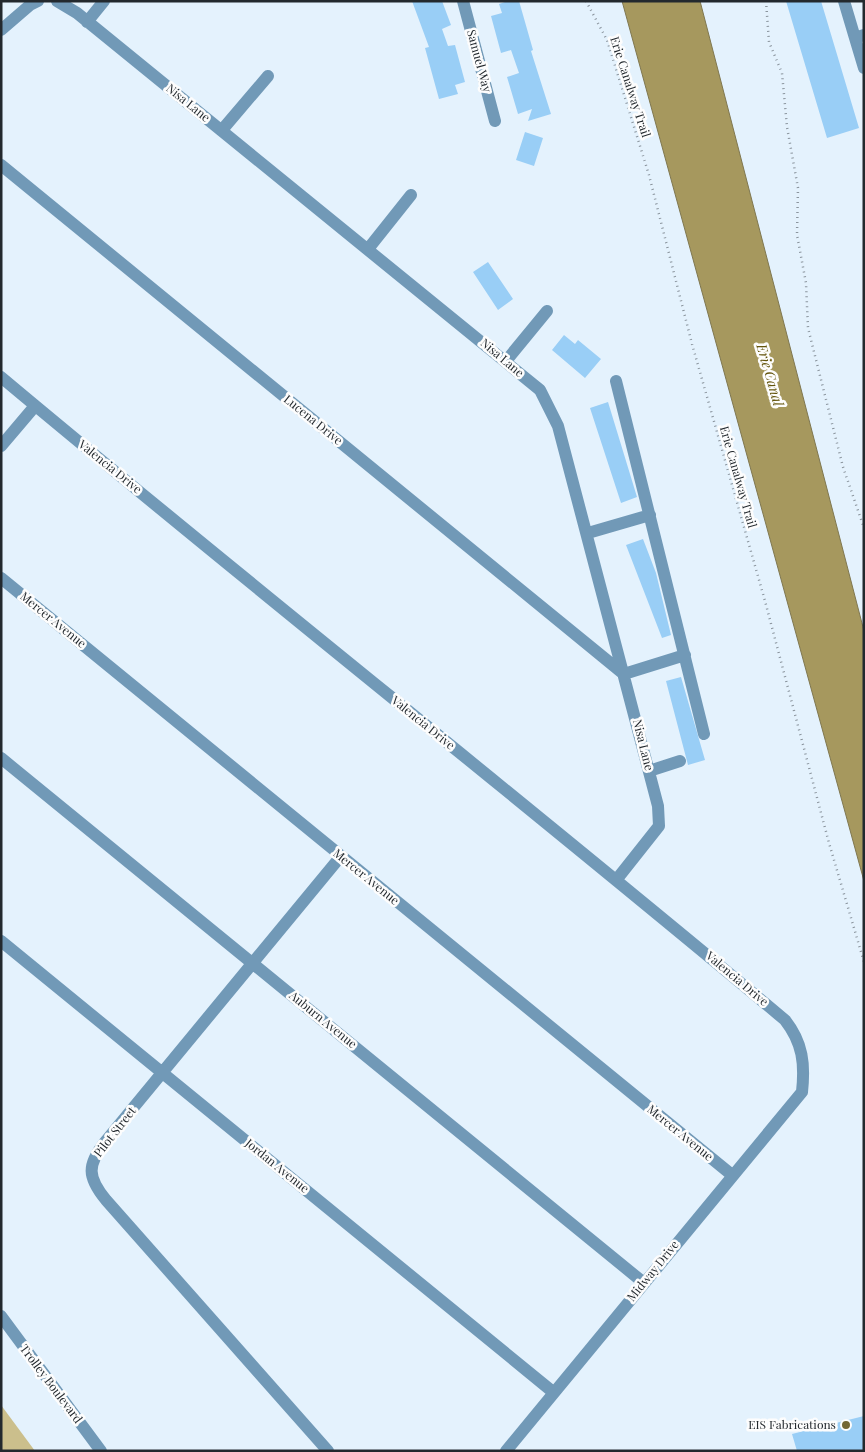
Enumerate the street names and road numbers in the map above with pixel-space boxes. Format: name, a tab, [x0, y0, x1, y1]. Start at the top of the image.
street label: Samuel Way	[464, 28, 496, 94]
street label: Erie Canalway Trail	[607, 34, 655, 140]
street label: Nisa Lane	[163, 80, 214, 125]
street label: Nisa Lane	[477, 334, 528, 380]
street label: Lucena Drive	[281, 391, 346, 448]
street label: Erie Canalway Trail	[717, 424, 761, 530]
street label: Valencia Drive	[75, 435, 146, 497]
street label: Mercer Avenue	[17, 588, 90, 651]
street label: Valencia Drive	[388, 691, 459, 753]
street label: Nisa Lane	[630, 717, 658, 772]
street label: Mercer Avenue	[330, 845, 403, 908]
street label: Valencia Drive	[702, 947, 772, 1009]
street label: Auburn Avenue	[286, 986, 361, 1051]
street label: Mercer Avenue	[644, 1101, 717, 1164]
street label: Pilot Street	[90, 1102, 139, 1160]
street label: Jordan Avenue	[242, 1134, 313, 1196]
street label: Midway Drive	[623, 1237, 682, 1304]
street label: Trolley Boulevard	[17, 1341, 87, 1426]

